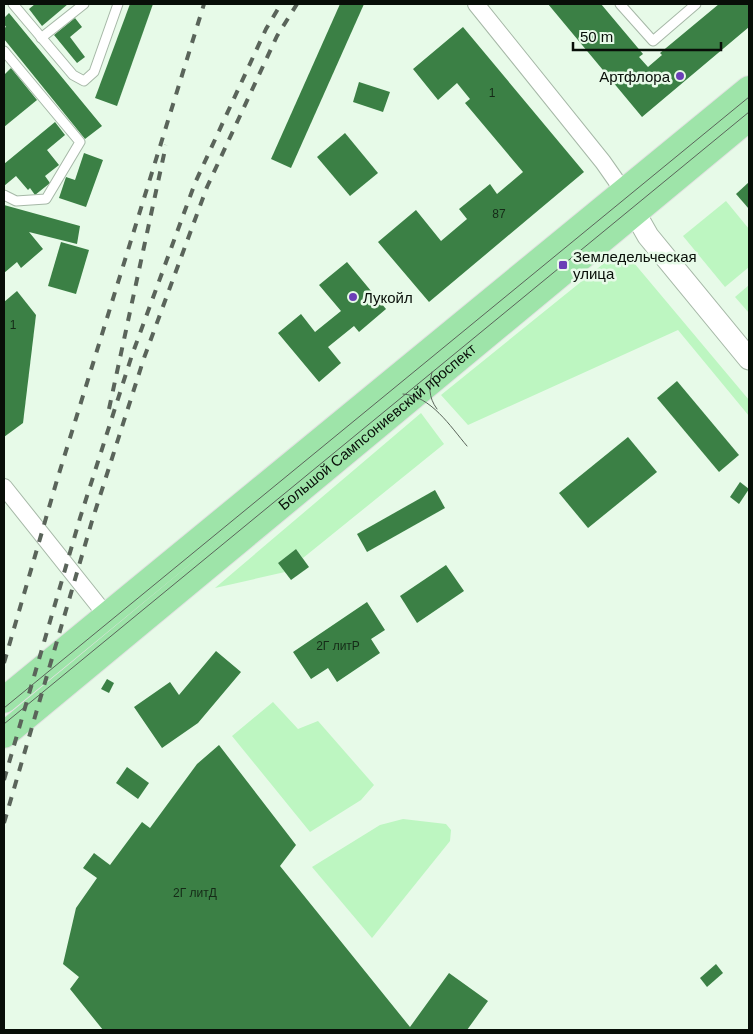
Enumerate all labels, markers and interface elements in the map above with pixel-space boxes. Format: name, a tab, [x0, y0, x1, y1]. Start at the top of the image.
scale bar	[573, 20, 720, 52]
text: 50 m	[580, 28, 613, 45]
place label: Артфлора	[599, 68, 671, 85]
marker: Артфлора	[674, 70, 686, 82]
house number: 1	[489, 86, 496, 100]
house number: 87	[492, 207, 506, 221]
place label: Земледельческая улица	[573, 248, 697, 282]
marker: Земледельческая улица	[557, 259, 569, 271]
place label: Лукойл	[363, 289, 413, 306]
marker: Лукойл	[347, 291, 359, 303]
house number: 1	[10, 318, 17, 332]
street label: Большой Сампсониевский проспект	[275, 339, 479, 513]
house number: 2Г литР	[316, 639, 360, 653]
house number: 2Г литД	[173, 886, 217, 900]

